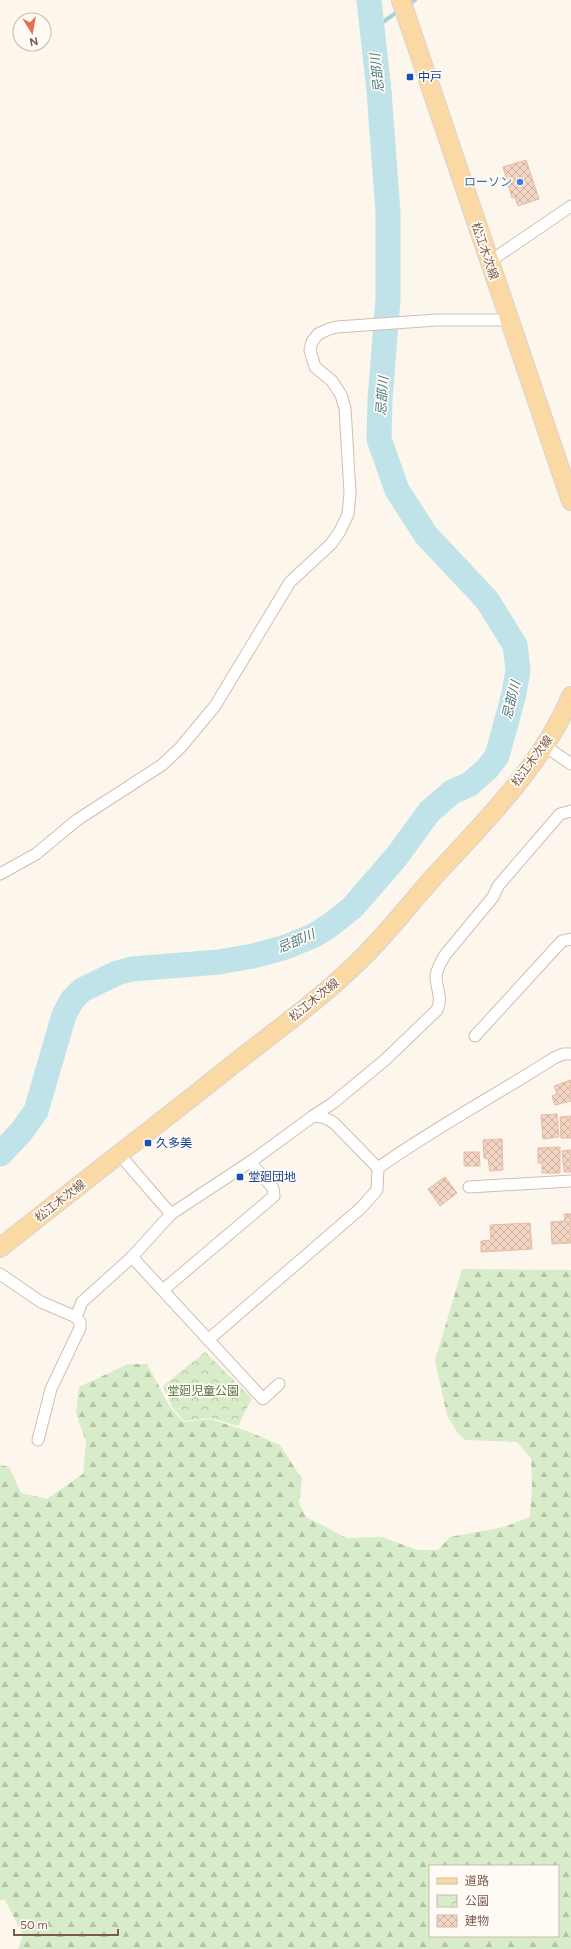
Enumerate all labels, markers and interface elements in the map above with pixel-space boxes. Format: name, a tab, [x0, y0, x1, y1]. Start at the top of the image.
north arrow	[12, 12, 52, 52]
text: N	[28, 34, 39, 49]
water label: 忌部川	[367, 51, 386, 93]
place label: 中戸	[418, 70, 442, 84]
marker: 中戸	[405, 72, 415, 82]
place label: ローソン	[464, 175, 512, 189]
marker: ローソン	[515, 177, 525, 187]
street label: 松江木次線	[469, 220, 501, 282]
water label: 忌部川	[373, 374, 391, 416]
water label: 忌部川	[499, 677, 523, 721]
street label: 松江木次線	[508, 733, 556, 789]
water label: 忌部川	[275, 926, 319, 956]
street label: 松江木次線	[286, 976, 342, 1024]
place label: 久多美	[156, 1136, 192, 1150]
marker: 久多美	[143, 1138, 153, 1148]
place label: 堂廻団地	[248, 1170, 296, 1184]
marker: 堂廻団地	[235, 1172, 245, 1182]
street label: 松江木次線	[32, 1177, 88, 1225]
park label: 堂廻児童公園	[167, 1384, 239, 1398]
legend	[429, 1865, 559, 1937]
text: 道路	[465, 1874, 489, 1888]
text: 公園	[465, 1894, 489, 1908]
scale bar	[14, 1911, 118, 1937]
text: 建物	[465, 1914, 489, 1928]
text: 50 m	[20, 1918, 48, 1932]

